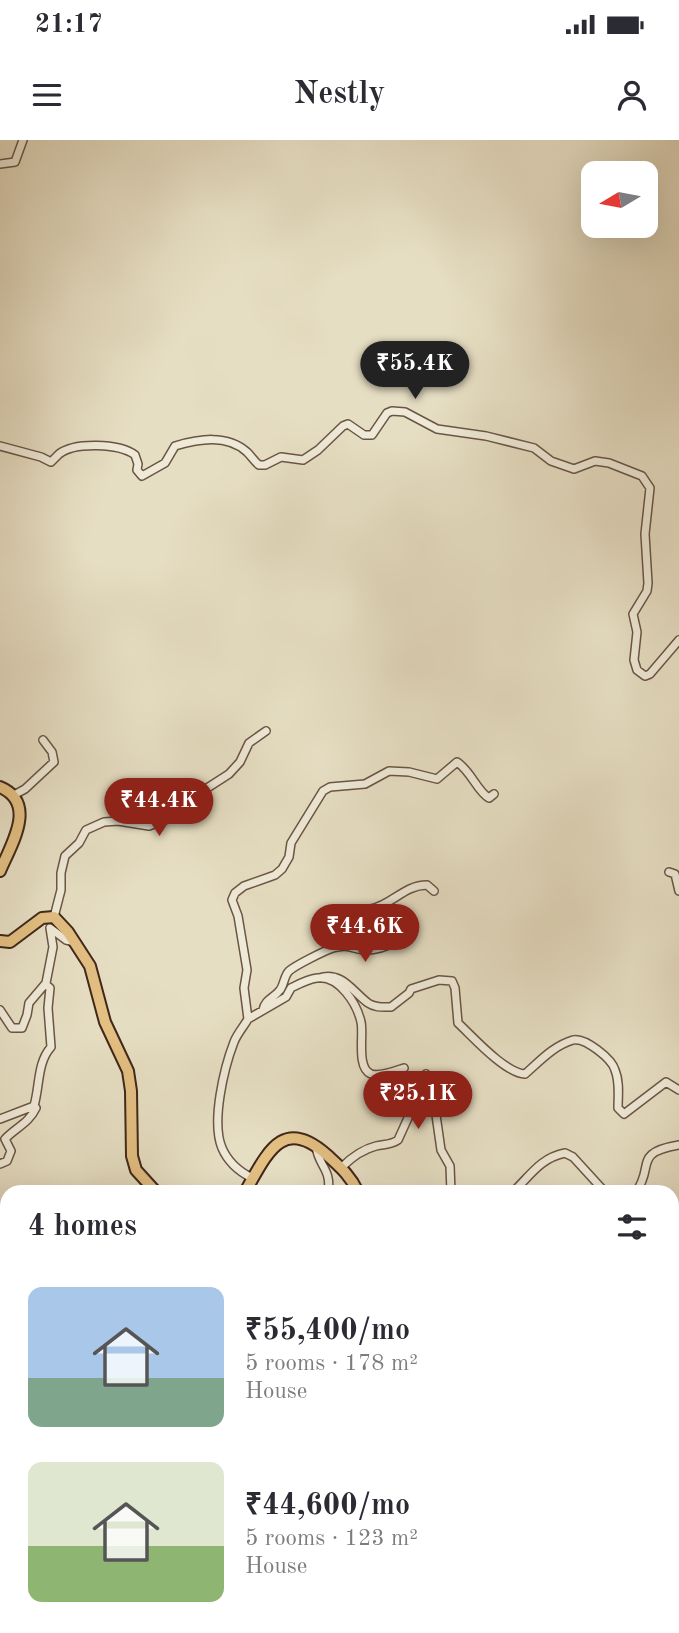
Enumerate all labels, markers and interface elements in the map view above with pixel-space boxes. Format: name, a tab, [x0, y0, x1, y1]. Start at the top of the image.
text: 21:17	[35, 12, 103, 38]
icon: menu	[28, 76, 66, 114]
icon: person	[613, 76, 651, 114]
text: Nestly	[294, 79, 385, 111]
north arrow	[581, 161, 658, 238]
map controls	[581, 161, 658, 238]
pin: ₹55.4K	[358, 342, 472, 401]
text: ₹55.4K	[376, 352, 454, 375]
pin: ₹44.4K	[102, 778, 216, 838]
text: ₹44.4K	[120, 789, 198, 812]
pin: ₹44.6K	[308, 904, 422, 964]
text: ₹44.6K	[326, 915, 404, 938]
pin: ₹25.1K	[361, 1072, 475, 1131]
text: ₹25.1K	[379, 1082, 457, 1105]
icon: filters	[613, 1208, 651, 1246]
text: 4 homes	[28, 1212, 137, 1242]
icon: home	[84, 1315, 168, 1399]
text: ₹55,400/mo	[245, 1316, 410, 1346]
text: 5 rooms · 178 m²	[245, 1352, 418, 1375]
text: House	[245, 1380, 307, 1403]
icon: home	[84, 1490, 168, 1574]
text: ₹44,600/mo	[245, 1491, 410, 1521]
text: 5 rooms · 123 m²	[245, 1527, 418, 1550]
text: House	[245, 1555, 307, 1578]

